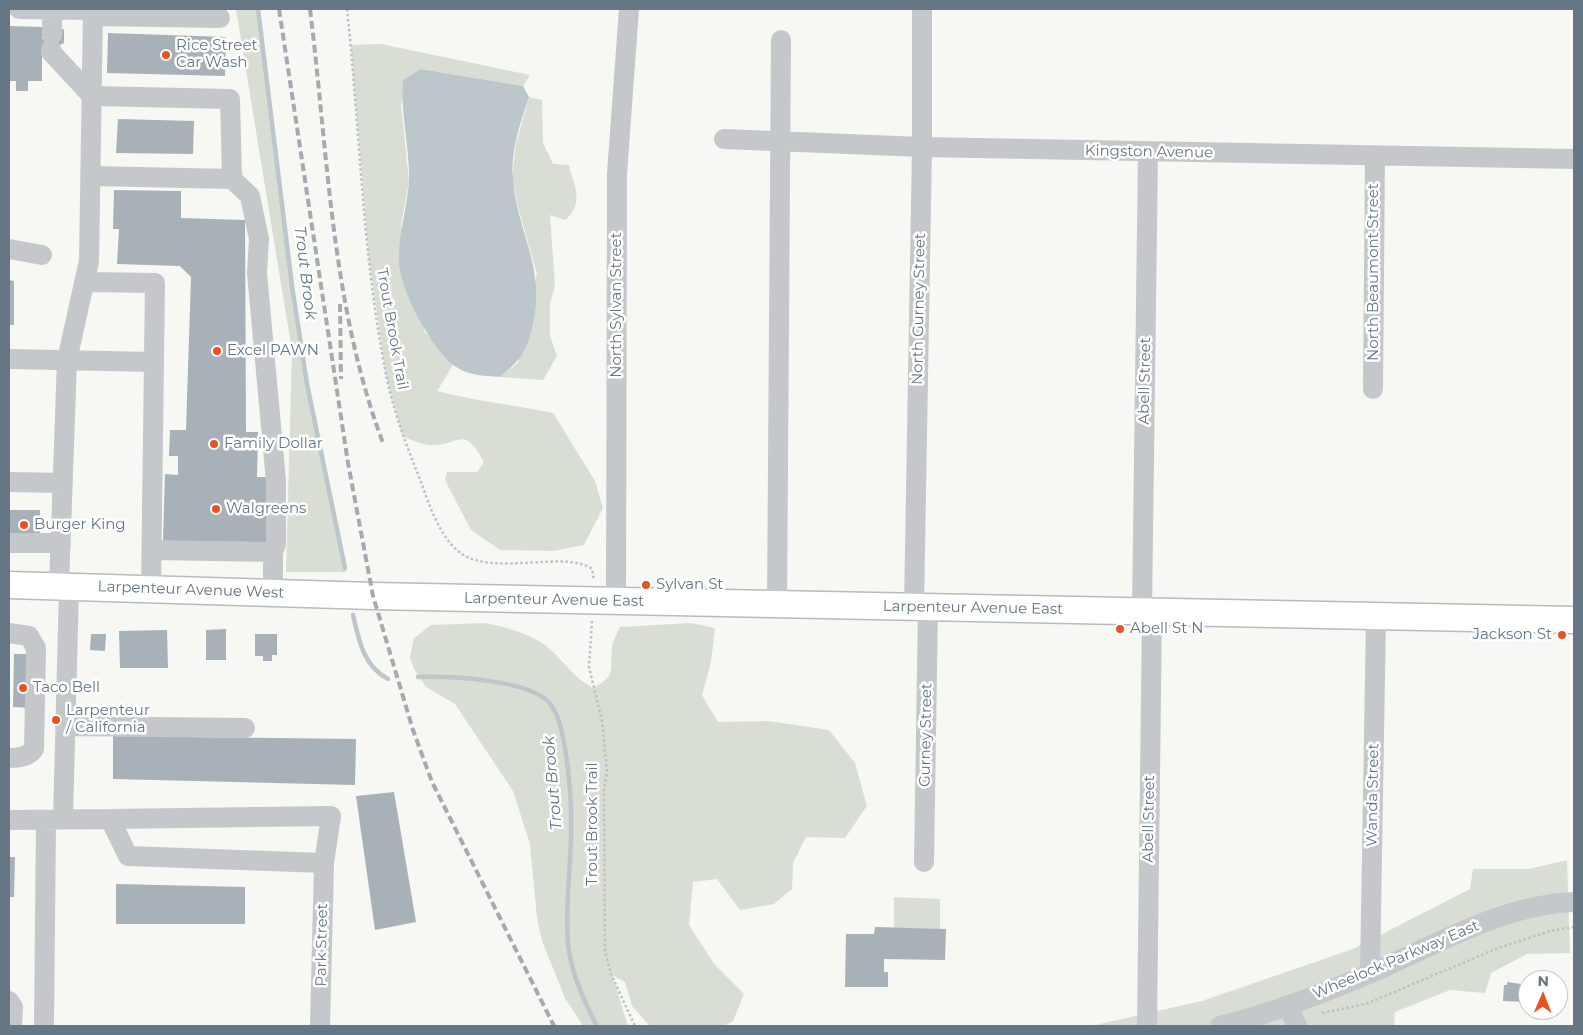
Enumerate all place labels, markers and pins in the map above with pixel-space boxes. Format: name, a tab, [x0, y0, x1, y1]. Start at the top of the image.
place label: Rice Street Car Wash	[176, 37, 258, 72]
marker: Rice Street Car Wash	[160, 49, 172, 61]
place label: Excel PAWN	[227, 342, 319, 360]
marker: Excel PAWN	[211, 345, 223, 357]
place label: Family Dollar	[224, 435, 323, 453]
marker: Family Dollar	[208, 438, 220, 450]
place label: Walgreens	[226, 500, 306, 518]
marker: Walgreens	[210, 503, 222, 515]
place label: Burger King	[34, 516, 126, 534]
marker: Burger King	[18, 519, 30, 531]
place label: Sylvan St	[656, 576, 723, 594]
marker: Sylvan St	[640, 579, 652, 591]
place label: Abell St N	[1130, 620, 1203, 638]
marker: Abell St N	[1114, 623, 1126, 635]
place label: Jackson St	[1472, 626, 1552, 644]
marker: Jackson St	[1556, 629, 1568, 641]
place label: Taco Bell	[33, 679, 100, 697]
marker: Taco Bell	[17, 682, 29, 694]
place label: Larpenteur / California	[66, 702, 150, 737]
marker: Larpenteur / California	[50, 714, 62, 726]

